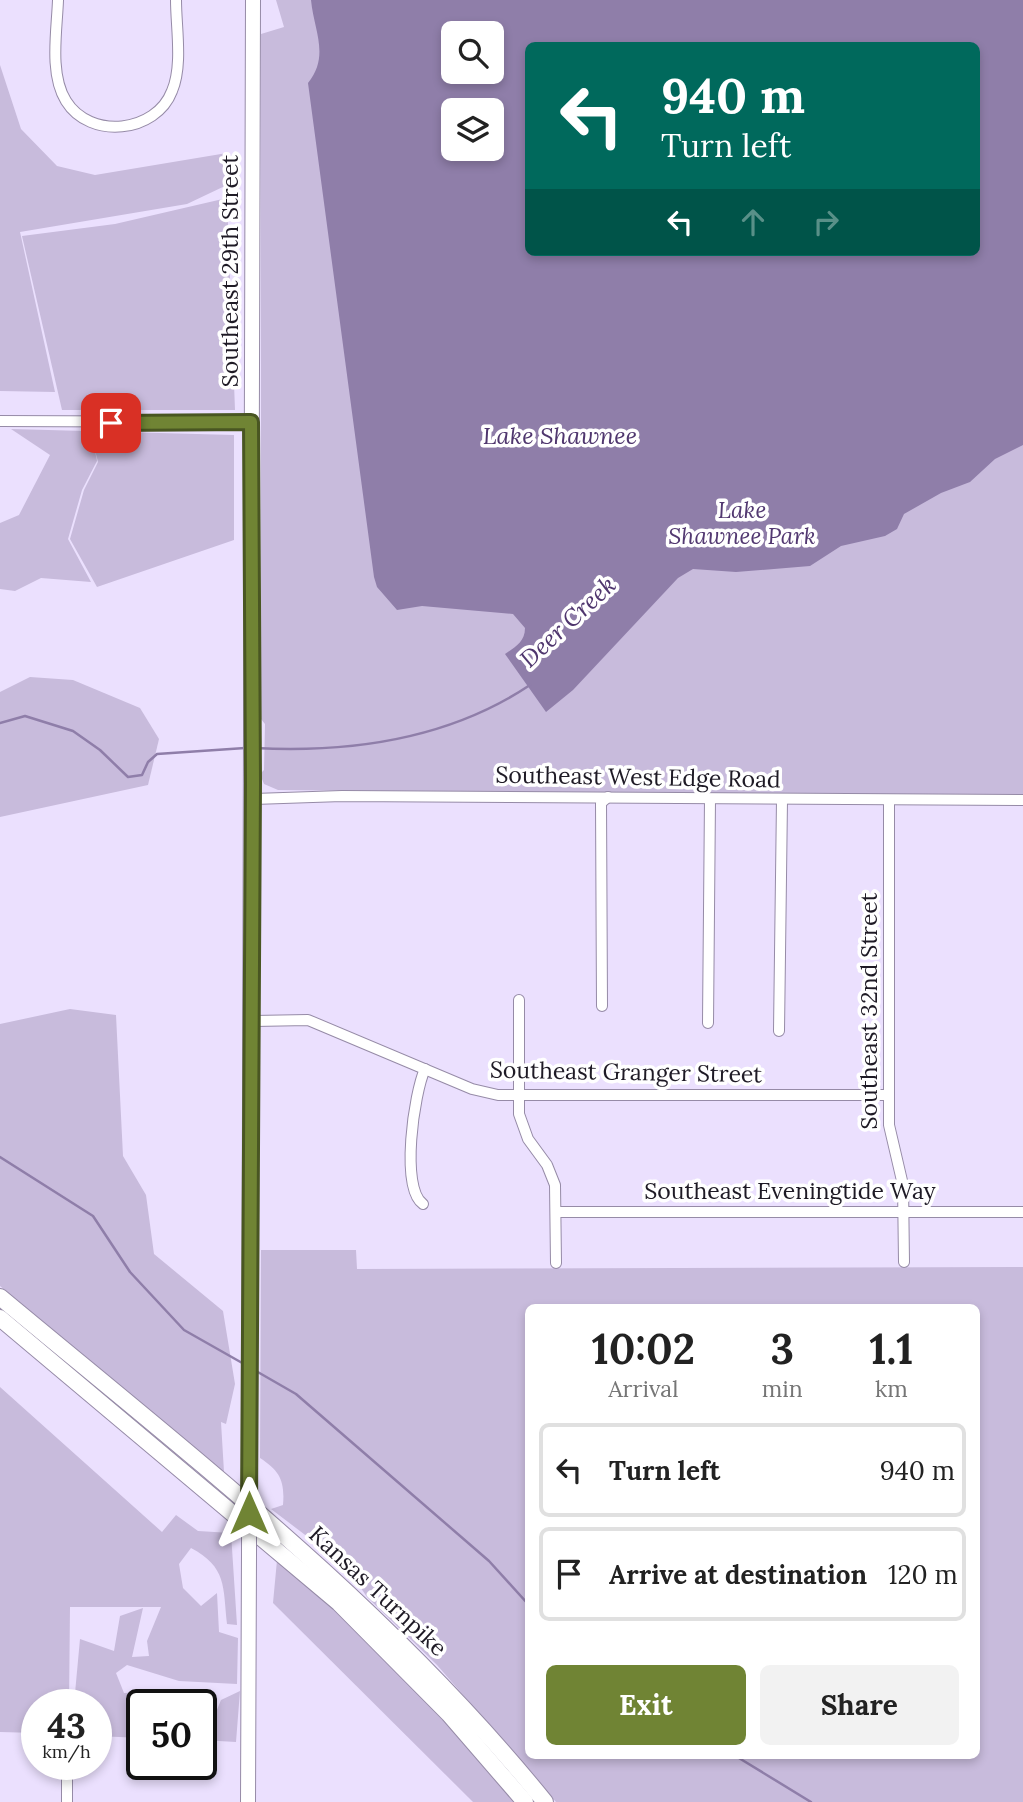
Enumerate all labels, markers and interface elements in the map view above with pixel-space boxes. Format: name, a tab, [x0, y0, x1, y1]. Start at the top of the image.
map controls	[441, 21, 504, 161]
button: search	[441, 21, 504, 84]
text: 940 m	[661, 64, 805, 126]
icon: left	[546, 70, 637, 161]
button: layers	[441, 98, 504, 161]
text: Turn left	[661, 125, 791, 166]
street label: Southeast 29th Street	[215, 155, 244, 387]
icon: left	[661, 203, 699, 241]
icon: ahead	[734, 203, 772, 241]
icon: right	[807, 203, 845, 241]
pin	[81, 393, 141, 453]
icon: arrive	[92, 404, 130, 442]
water label: Lake Shawnee	[483, 420, 637, 451]
park label: Lake Shawnee Park	[668, 495, 816, 550]
water label: Deer Creek	[513, 569, 622, 674]
street label: Southeast West Edge Road	[495, 760, 781, 793]
street label: Southeast 32nd Street	[854, 892, 883, 1129]
street label: Southeast Granger Street	[490, 1055, 762, 1088]
street label: Southeast Eveningtide Way	[644, 1176, 937, 1205]
text: 10:02	[592, 1322, 695, 1376]
text: 3	[770, 1322, 794, 1376]
text: 1.1	[869, 1322, 913, 1376]
text: Arrival	[608, 1374, 679, 1403]
text: min	[762, 1374, 803, 1403]
text: km	[875, 1374, 908, 1403]
icon: left	[550, 1451, 588, 1489]
text: Turn left	[609, 1454, 720, 1487]
text: 940 m	[880, 1454, 955, 1487]
position arrow	[212, 1476, 286, 1550]
street label: Kansas Turnpike	[303, 1519, 453, 1662]
icon: arrive	[550, 1555, 588, 1593]
text: Arrive at destination	[609, 1558, 867, 1591]
text: 120 m	[888, 1558, 958, 1591]
button: Exit	[546, 1665, 746, 1745]
button: Share	[760, 1665, 959, 1745]
speed limit sign: 50	[126, 1689, 217, 1780]
text: 43	[47, 1703, 86, 1748]
text: km/h	[42, 1740, 91, 1763]

